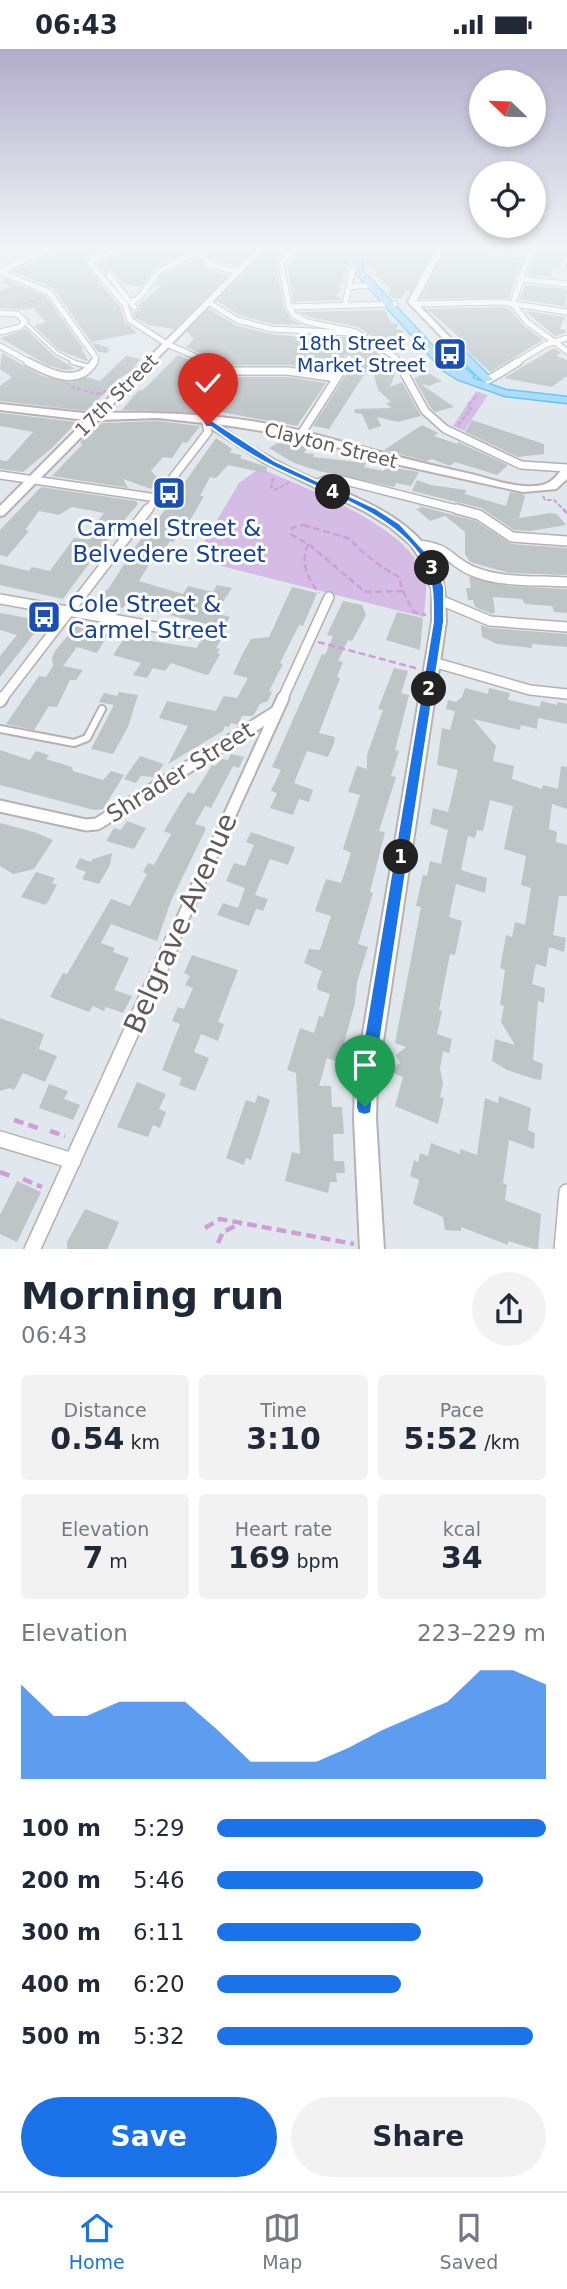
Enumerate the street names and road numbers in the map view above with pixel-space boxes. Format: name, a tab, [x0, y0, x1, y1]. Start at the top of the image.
street label: 17th Street	[70, 349, 162, 441]
street label: Clayton Street	[262, 418, 400, 472]
street label: Shrader Street	[102, 716, 258, 828]
street label: Belgrave Avenue	[117, 808, 244, 1038]

